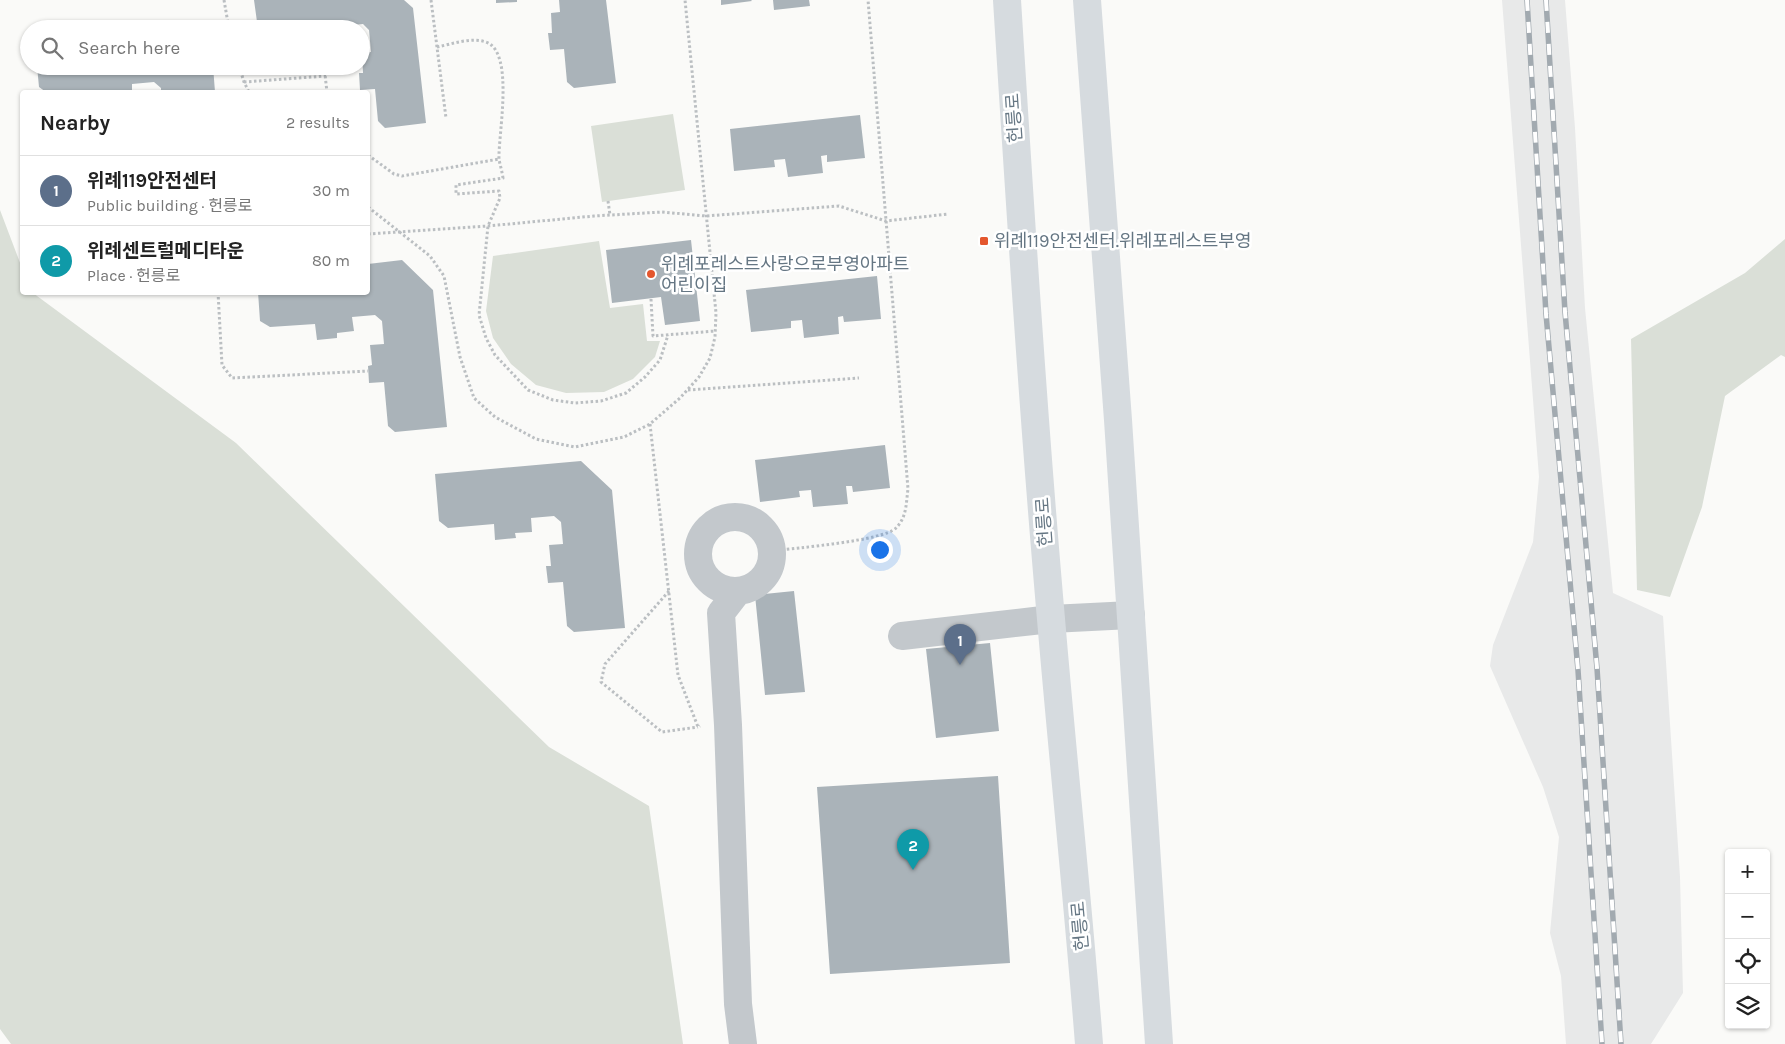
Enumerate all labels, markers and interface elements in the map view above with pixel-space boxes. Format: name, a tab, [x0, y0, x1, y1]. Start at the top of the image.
search box	[20, 20, 370, 75]
icon: search	[38, 34, 66, 62]
text: Search here	[78, 37, 180, 59]
street label: 헌릉로	[1001, 92, 1027, 144]
text: Nearby	[40, 111, 110, 135]
text: 2 results	[286, 113, 350, 132]
text: 위례119안전센터	[87, 170, 217, 192]
text: 1	[53, 181, 59, 200]
text: 30 m	[312, 181, 350, 200]
text: Public building · 헌릉로	[87, 196, 252, 215]
place label: 위례119안전센터.위례포레스트부영	[994, 230, 1251, 252]
marker: 위례119안전센터.위례포레스트부영	[978, 235, 990, 247]
text: 위례센트럴메디타운	[87, 240, 244, 262]
text: 2	[51, 251, 61, 270]
text: 80 m	[312, 251, 350, 270]
place label: 위례포레스트사랑으로부영아파트 어린이집	[661, 253, 909, 296]
text: Place · 헌릉로	[87, 266, 180, 285]
marker: 위례포레스트사랑으로부영아파트 어린이집	[645, 268, 657, 280]
street label: 헌릉로	[1031, 496, 1057, 548]
your location	[867, 537, 893, 563]
pin: 1	[944, 624, 976, 665]
pin: 2	[897, 829, 929, 870]
map controls	[1725, 849, 1770, 1029]
button: +	[1725, 849, 1770, 894]
button: −	[1725, 894, 1770, 939]
street label: 헌릉로	[1067, 900, 1093, 952]
button: locate	[1725, 939, 1770, 984]
button: layers	[1725, 984, 1770, 1029]

